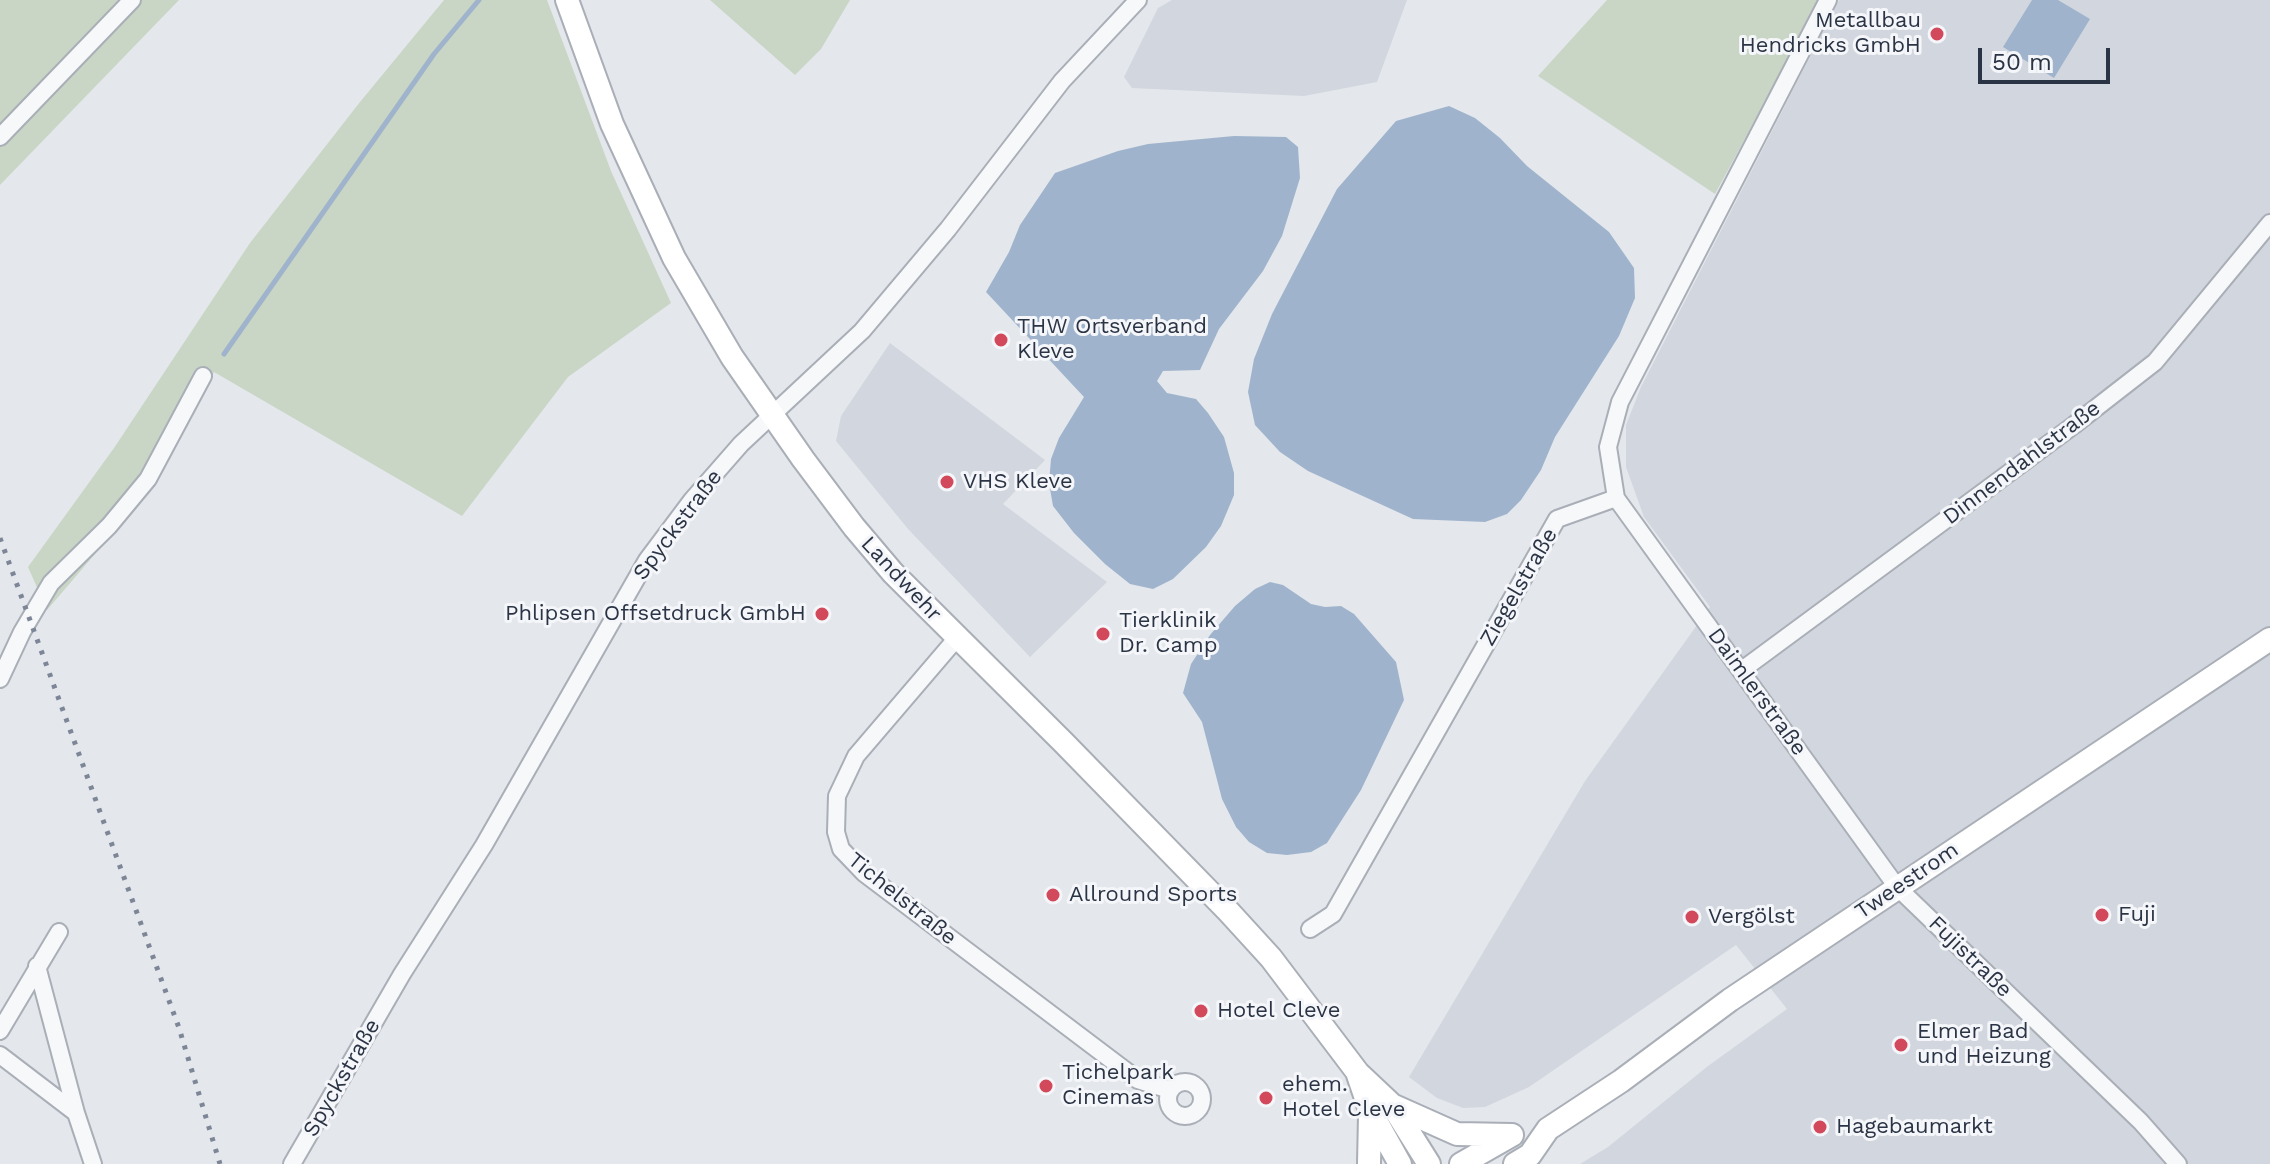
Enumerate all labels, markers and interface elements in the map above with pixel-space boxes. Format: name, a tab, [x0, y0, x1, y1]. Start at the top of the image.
place label: Metallbau Hendricks GmbH	[1740, 8, 1921, 60]
marker: Metallbau Hendricks GmbH	[1928, 25, 1946, 43]
scale bar	[1982, 32, 2114, 82]
text: 50 m	[1992, 48, 2052, 76]
place label: THW Ortsverband Kleve	[1017, 314, 1207, 366]
marker: THW Ortsverband Kleve	[992, 331, 1010, 349]
street label: Dinnendahlstraße	[1938, 395, 2106, 531]
street label: Spyckstraße	[628, 465, 728, 585]
place label: VHS Kleve	[963, 469, 1073, 495]
marker: VHS Kleve	[938, 473, 956, 491]
street label: Ziegelstraße	[1475, 523, 1563, 651]
street label: Landwehr	[855, 531, 947, 627]
place label: Phlipsen Offsetdruck GmbH	[505, 601, 806, 627]
marker: Phlipsen Offsetdruck GmbH	[813, 605, 831, 623]
place label: Tierklinik Dr. Camp	[1119, 608, 1218, 660]
street label: Daimlerstraße	[1702, 623, 1812, 761]
marker: Tierklinik Dr. Camp	[1094, 625, 1112, 643]
street label: Tweestrom	[1850, 837, 1964, 925]
street label: Tichelstraße	[842, 847, 962, 951]
place label: Allround Sports	[1069, 882, 1237, 908]
marker: Allround Sports	[1044, 886, 1062, 904]
place label: Fuji	[2118, 902, 2156, 928]
place label: Vergölst	[1708, 904, 1795, 930]
marker: Fuji	[2093, 906, 2111, 924]
marker: Vergölst	[1683, 908, 1701, 926]
street label: Fujistraße	[1923, 911, 2017, 1003]
place label: Hotel Cleve	[1217, 998, 1340, 1024]
marker: Hotel Cleve	[1192, 1002, 1210, 1020]
street label: Spyckstraße	[298, 1014, 386, 1142]
place label: Elmer Bad und Heizung	[1917, 1019, 2051, 1070]
marker: Elmer Bad und Heizung	[1892, 1036, 1910, 1054]
place label: Tichelpark Cinemas	[1062, 1060, 1174, 1112]
place label: ehem. Hotel Cleve	[1282, 1072, 1405, 1124]
marker: Tichelpark Cinemas	[1037, 1077, 1055, 1095]
marker: ehem. Hotel Cleve	[1257, 1089, 1275, 1107]
place label: Hagebaumarkt	[1836, 1114, 1993, 1140]
marker: Hagebaumarkt	[1811, 1118, 1829, 1136]

